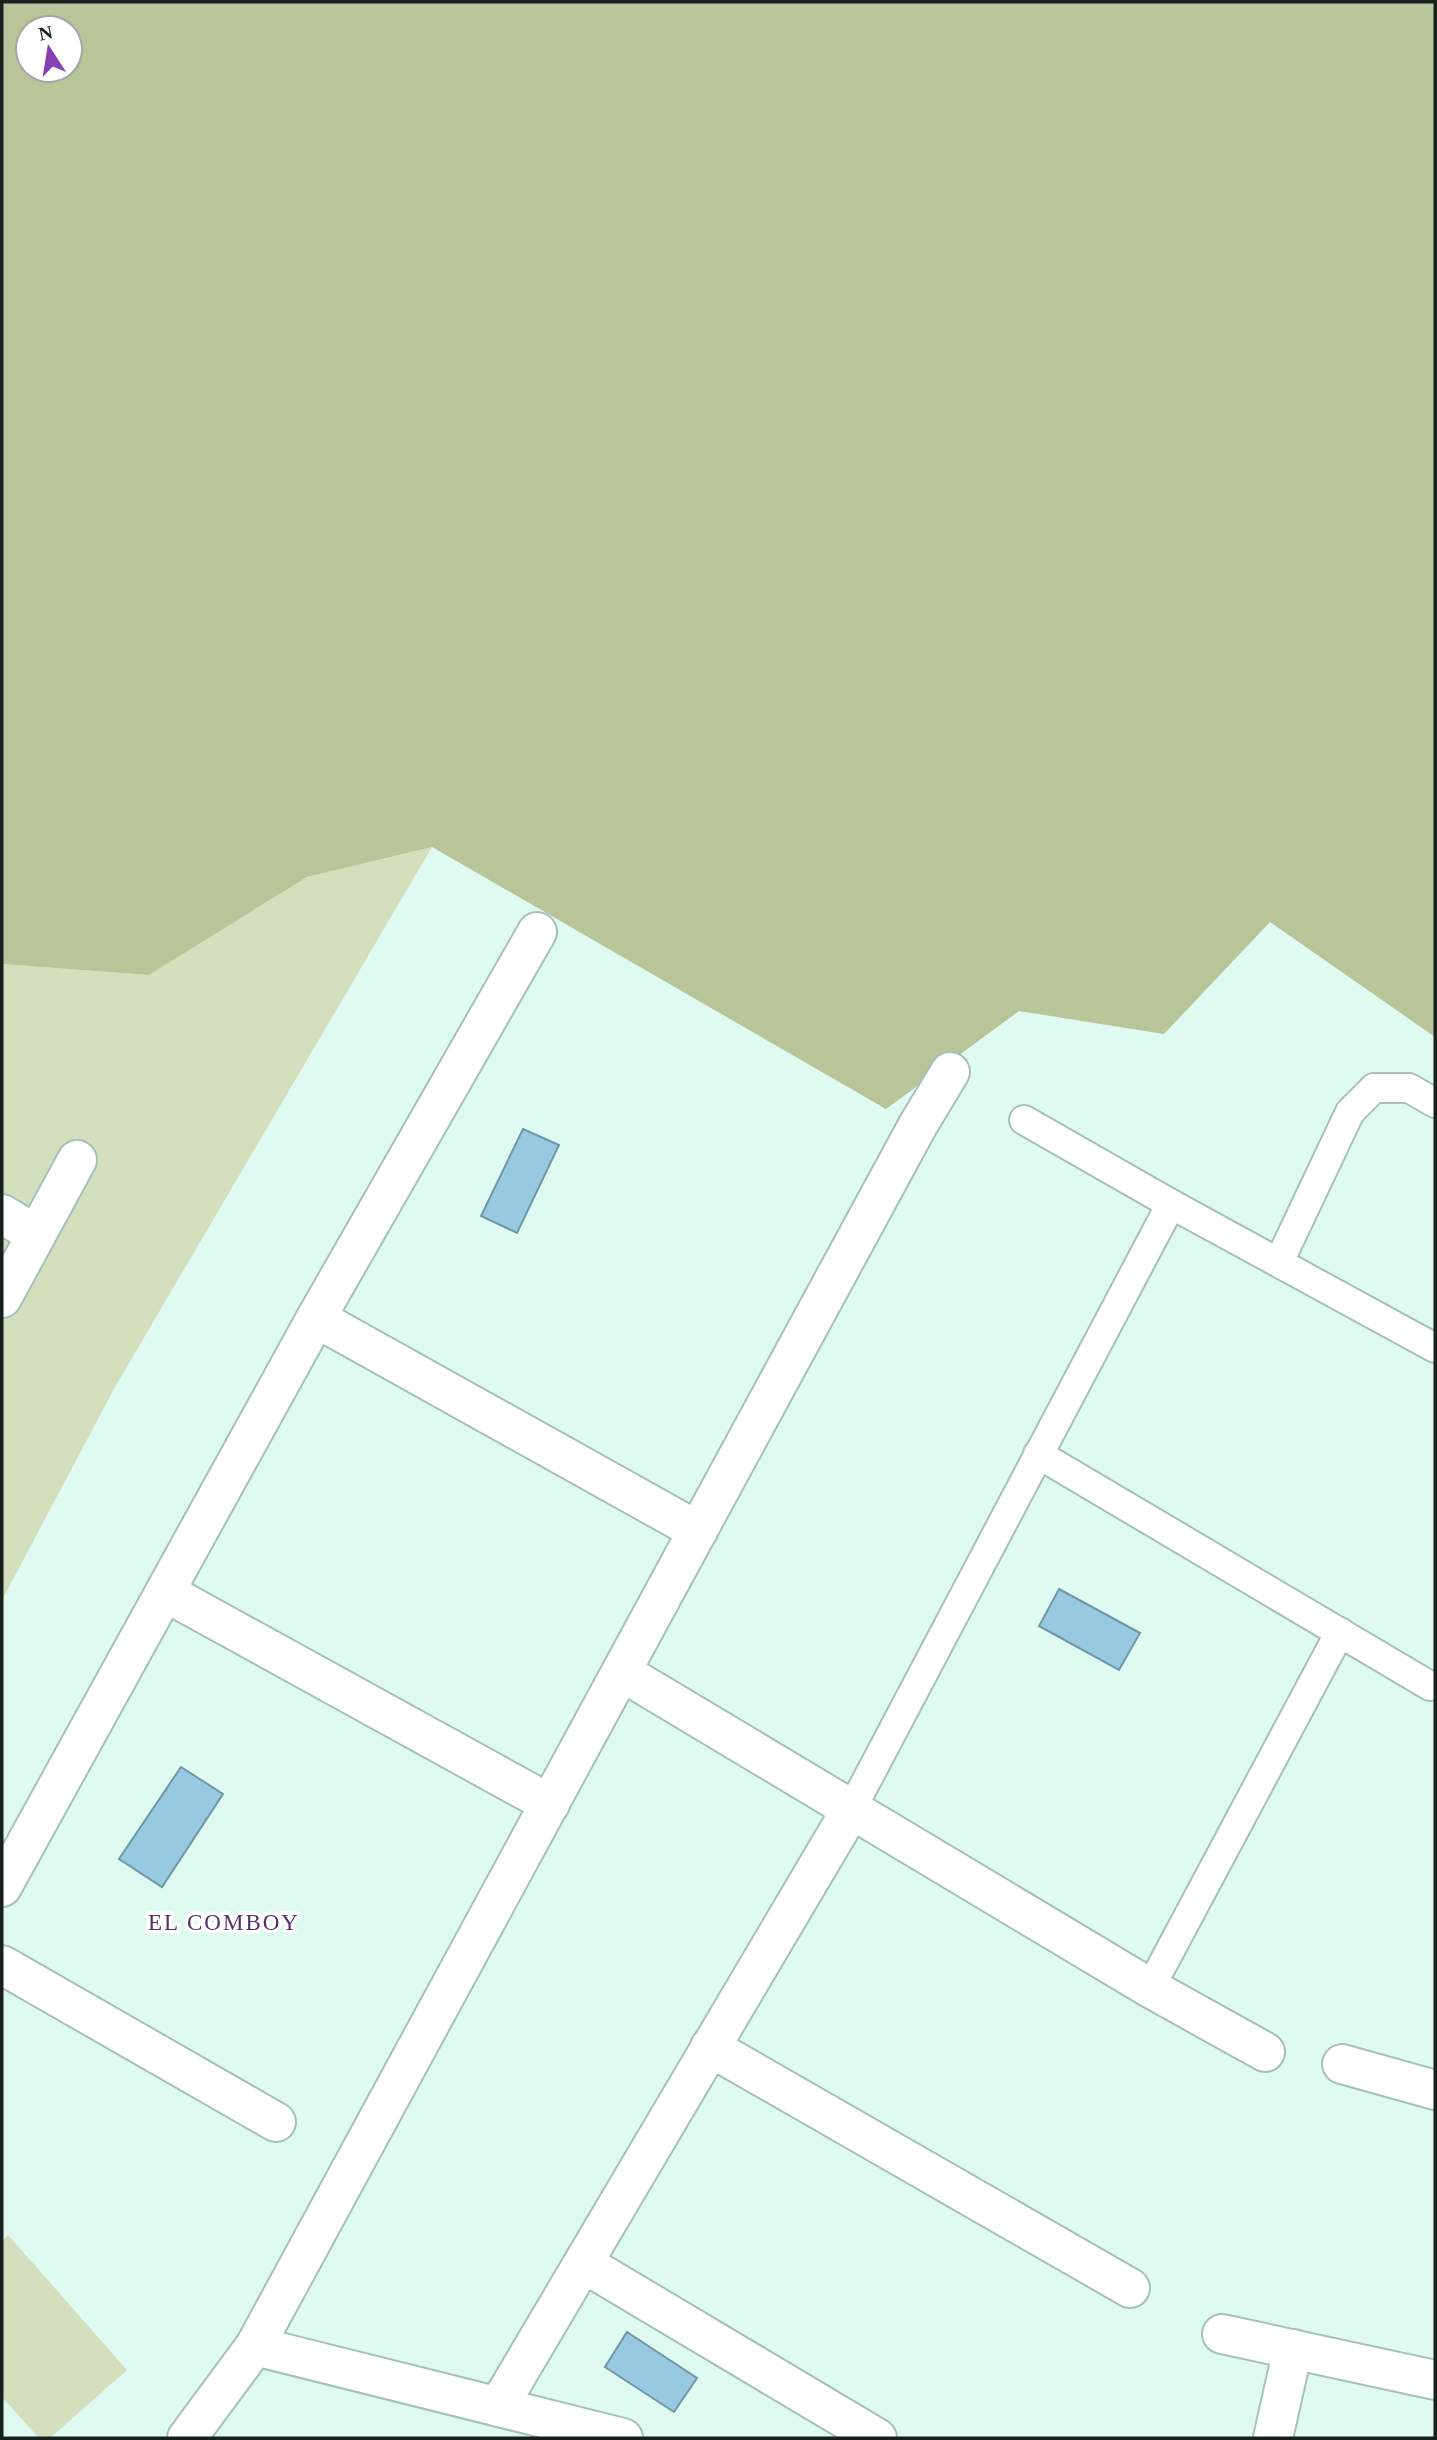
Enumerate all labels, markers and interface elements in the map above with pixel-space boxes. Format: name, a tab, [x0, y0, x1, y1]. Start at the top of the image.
north arrow	[14, 14, 84, 84]
text: N	[37, 21, 55, 45]
district label: EL COMBOY	[148, 1910, 300, 1935]

